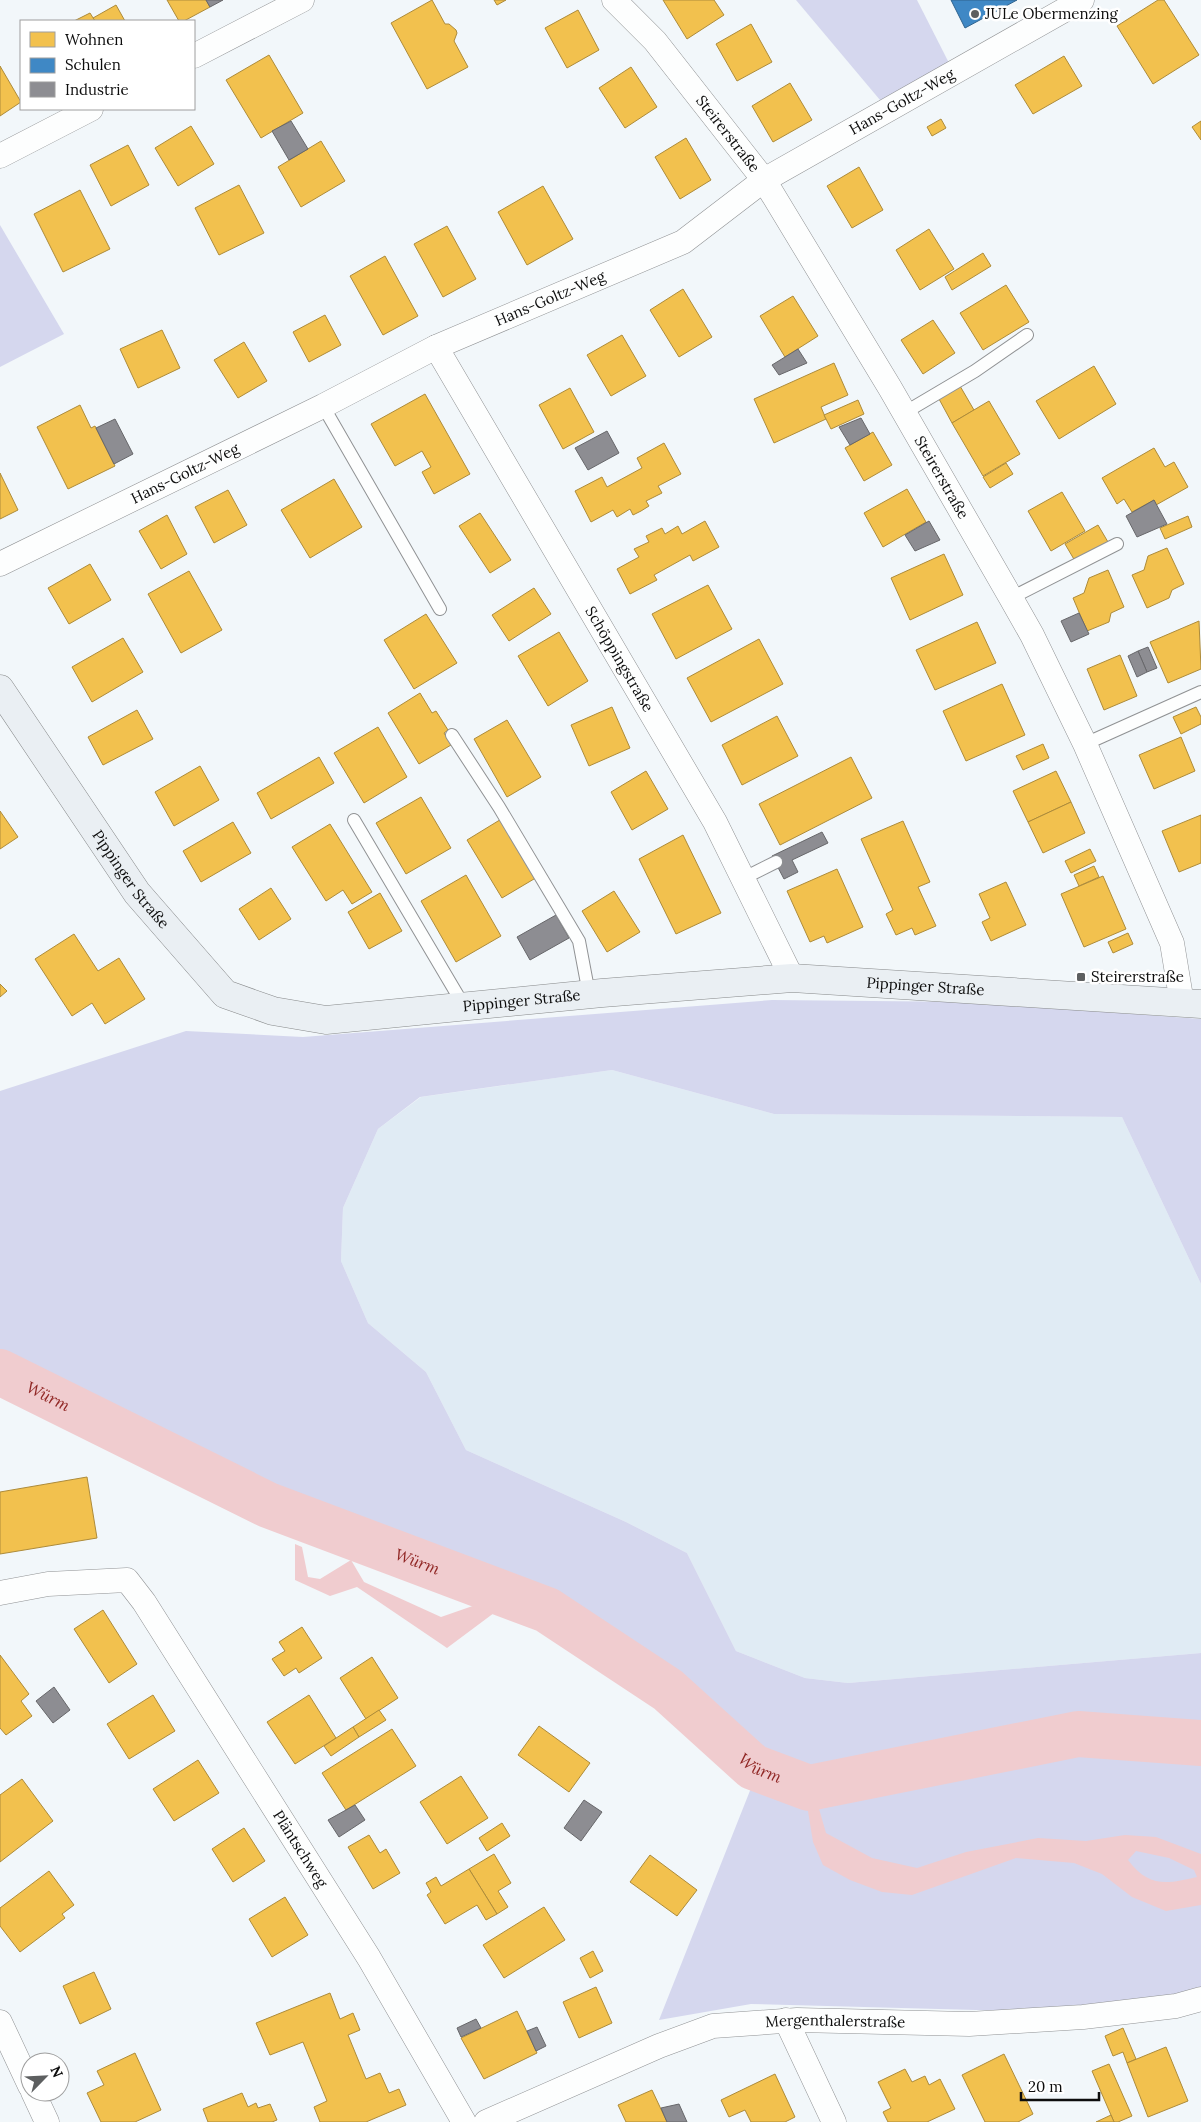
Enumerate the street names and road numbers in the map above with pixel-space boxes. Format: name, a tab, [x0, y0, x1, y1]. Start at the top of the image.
street label: Hans-Goltz-Weg	[846, 64, 958, 139]
street label: Steirerstraße	[692, 91, 764, 176]
street label: Hans-Goltz-Weg	[492, 266, 609, 330]
street label: Steirerstraße	[911, 432, 973, 522]
street label: Hans-Goltz-Weg	[128, 438, 243, 507]
street label: Schöppingstraße	[581, 603, 658, 715]
street label: Pippinger Straße	[88, 826, 174, 932]
street label: Pippinger Straße	[866, 973, 985, 999]
street label: Pippinger Straße	[462, 985, 581, 1016]
street label: Pläntschweg	[269, 1807, 332, 1892]
street label: Mergenthalerstraße	[765, 2010, 906, 2032]

